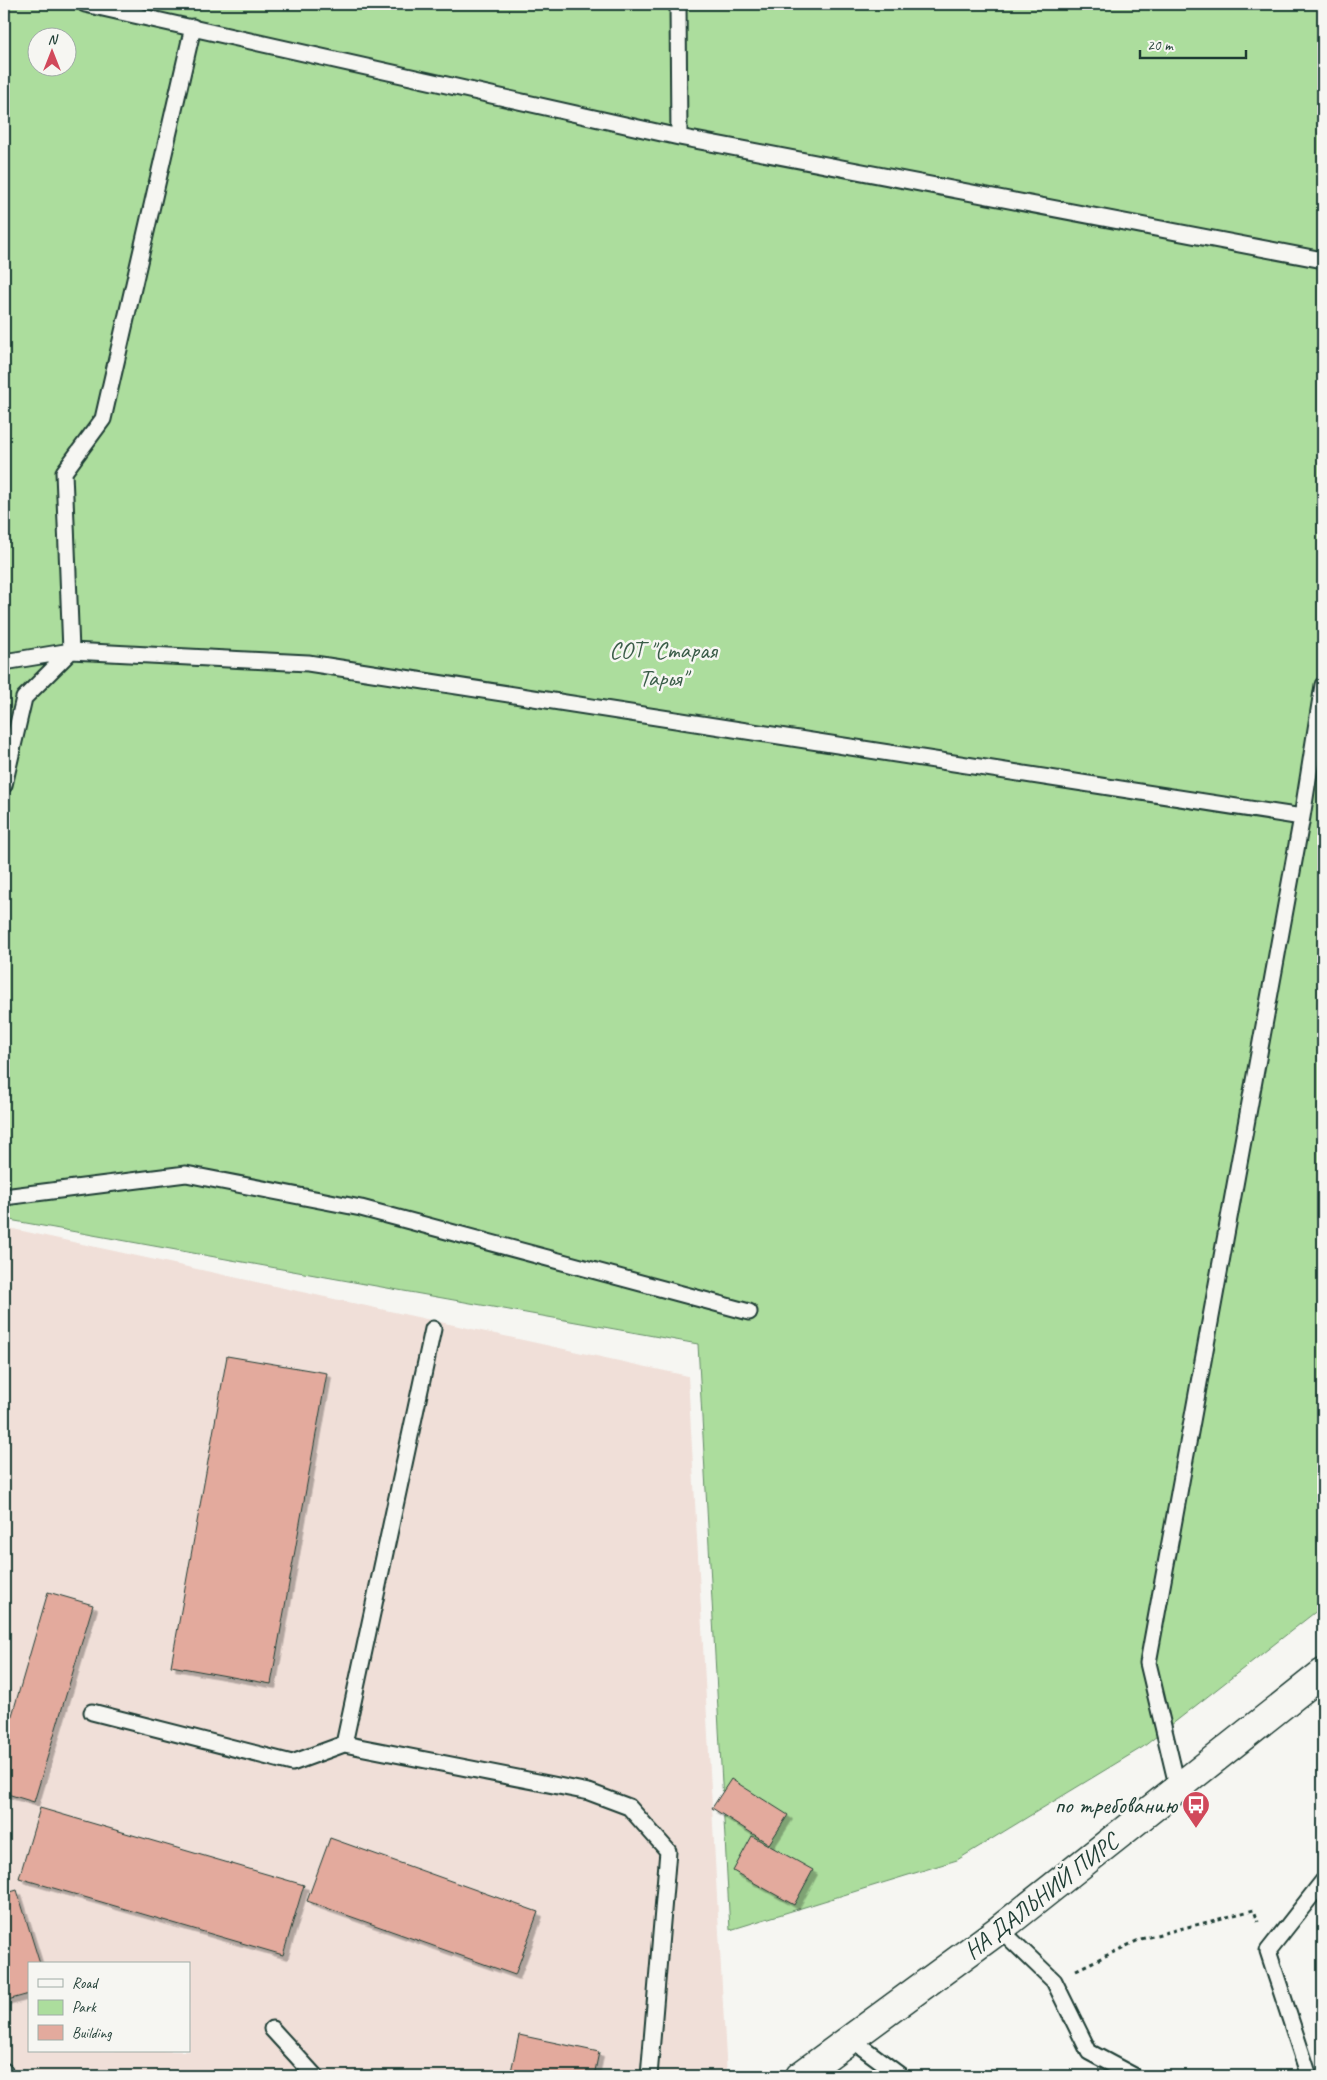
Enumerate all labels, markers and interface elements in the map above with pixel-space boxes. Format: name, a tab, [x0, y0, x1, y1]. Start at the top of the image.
north arrow	[28, 28, 78, 78]
scale bar	[1140, 28, 1246, 60]
text: N	[48, 31, 59, 48]
text: 20 m	[1147, 36, 1174, 55]
park label: СОТ "Старая Тарья"	[609, 635, 719, 693]
place label: по требованию	[1055, 1790, 1179, 1820]
bus stop icon: по требованию	[1181, 1790, 1211, 1829]
street label: НА ДАЛЬНИЙ ПИРС	[958, 1825, 1126, 1965]
legend	[28, 1962, 190, 2052]
text: Road	[72, 1974, 99, 1993]
text: Park	[72, 1998, 97, 2017]
text: Building	[72, 2024, 112, 2043]

